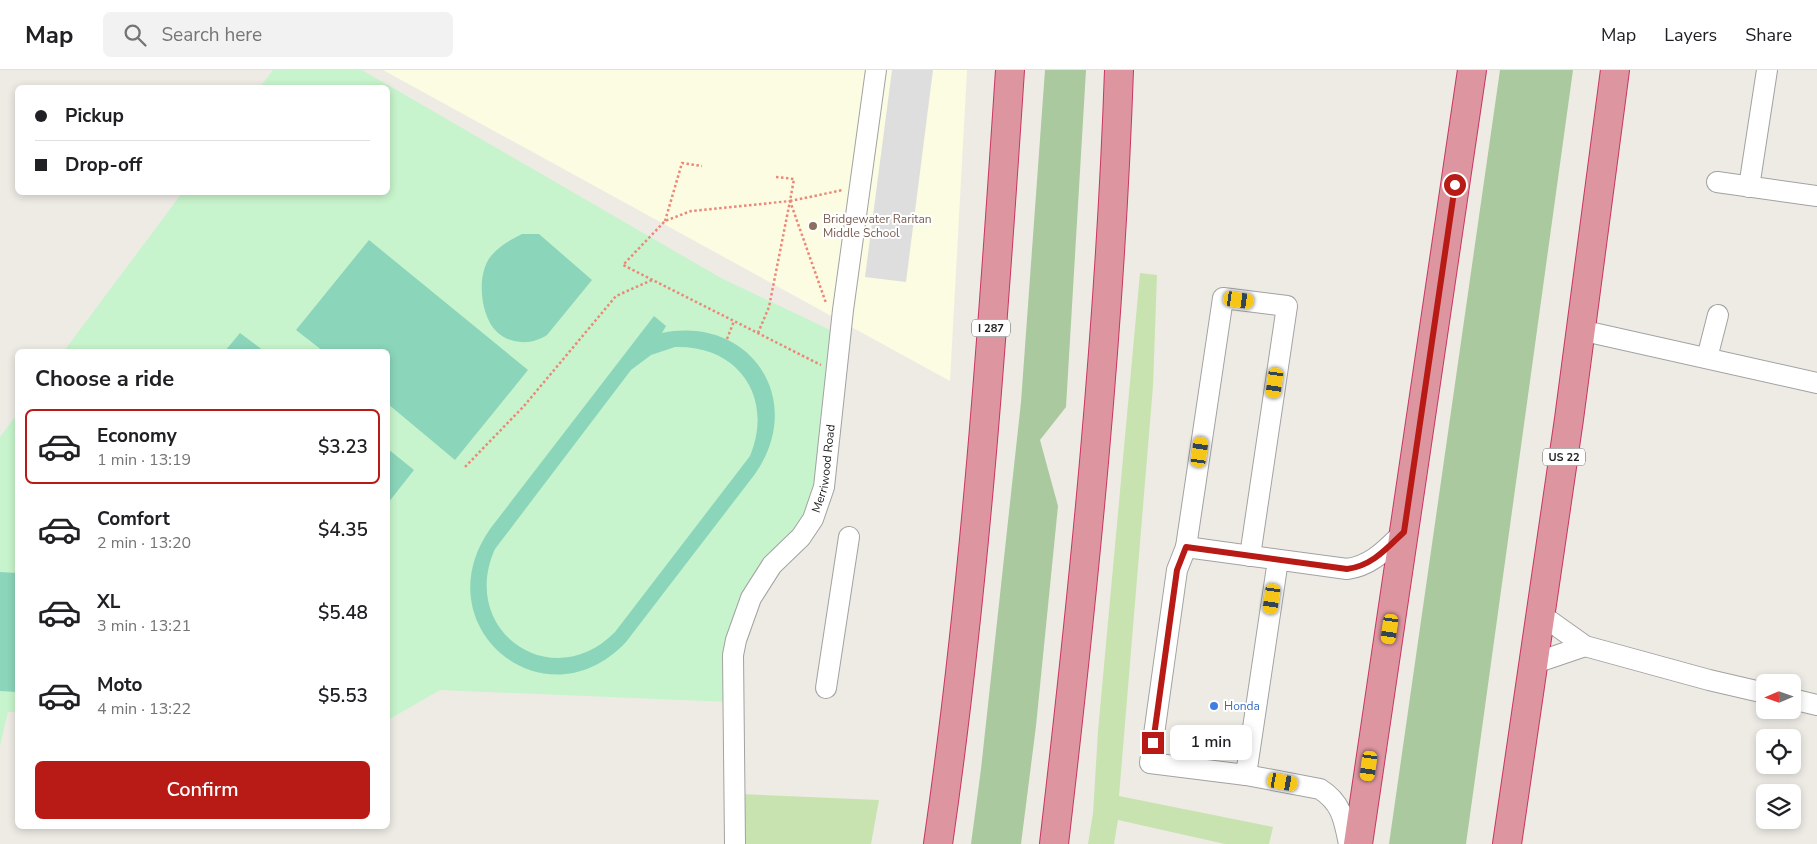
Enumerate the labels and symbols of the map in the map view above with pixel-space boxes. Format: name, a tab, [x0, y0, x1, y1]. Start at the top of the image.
route start	[1444, 174, 1466, 196]
place label: Bridgewater Raritan Middle School	[823, 211, 932, 241]
marker: Bridgewater Raritan Middle School	[807, 220, 819, 232]
car	[1223, 290, 1254, 310]
road number: I 287	[972, 320, 1010, 336]
car	[1265, 367, 1284, 399]
street label: Merriwood Road	[808, 424, 839, 515]
car	[1190, 436, 1209, 468]
road number: US 22	[1543, 448, 1585, 466]
car	[1262, 583, 1281, 615]
car	[1380, 613, 1399, 645]
north arrow	[1756, 674, 1801, 719]
place label: Honda	[1224, 698, 1260, 714]
marker: Honda	[1208, 700, 1220, 712]
callout: 1 min	[1170, 726, 1253, 760]
route end	[1142, 732, 1164, 754]
car	[1359, 750, 1378, 782]
car	[1266, 772, 1299, 792]

